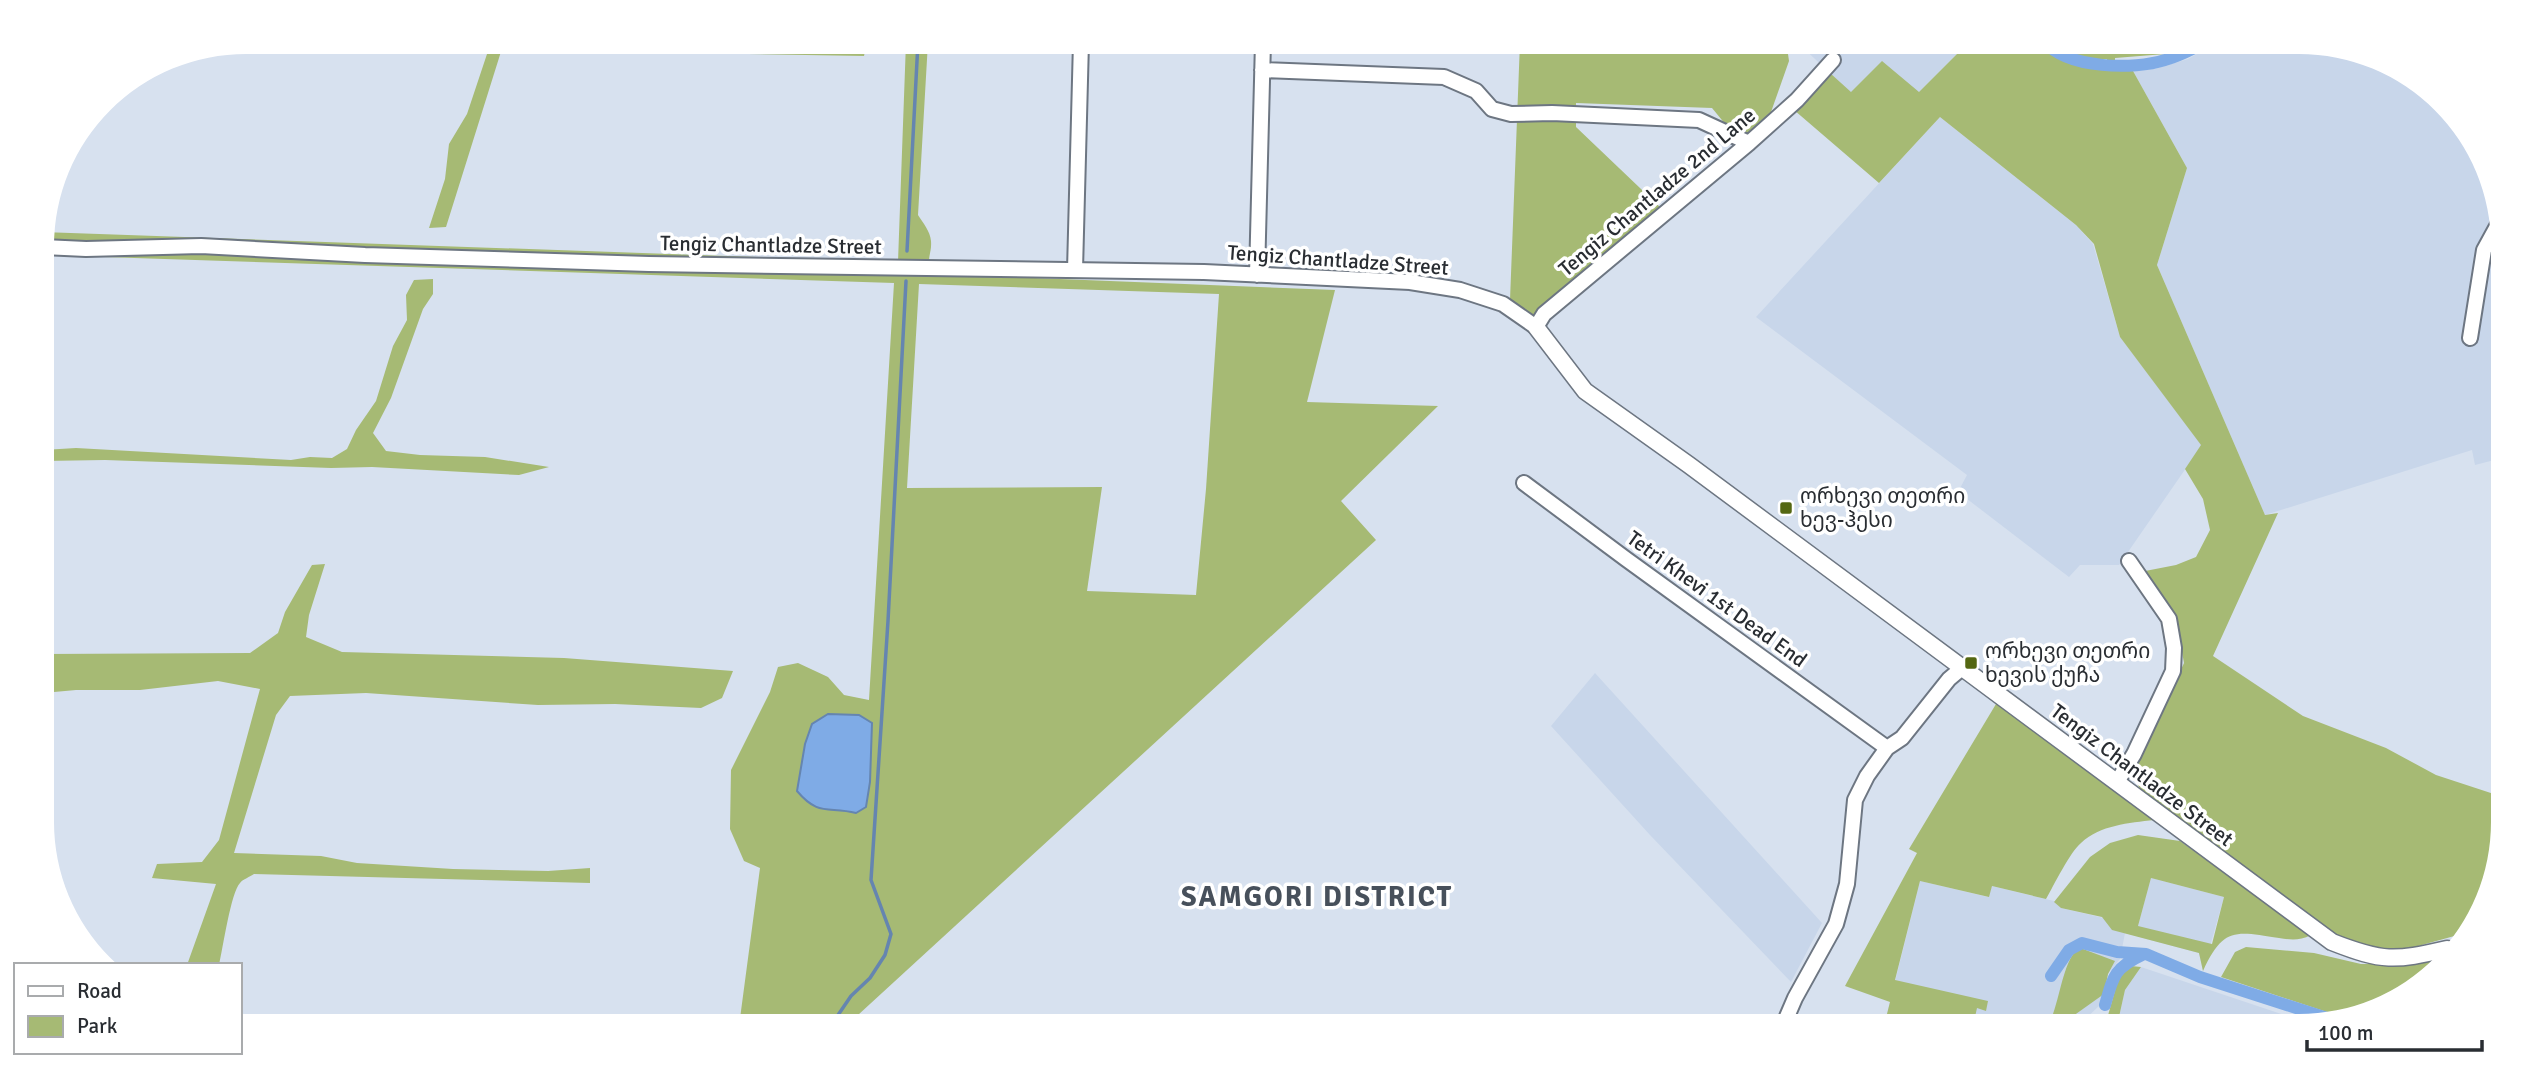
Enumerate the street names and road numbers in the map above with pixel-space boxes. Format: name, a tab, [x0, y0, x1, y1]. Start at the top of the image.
street label: Tengiz Chantladze 2nd Lane	[1553, 102, 1761, 282]
street label: Tengiz Chantladze Street	[660, 230, 882, 260]
street label: Tengiz Chantladze Street	[1227, 239, 1449, 281]
street label: Tetri Khevi 1st Dead End	[1622, 525, 1812, 673]
street label: Tengiz Chantladze Street	[2046, 698, 2238, 852]

